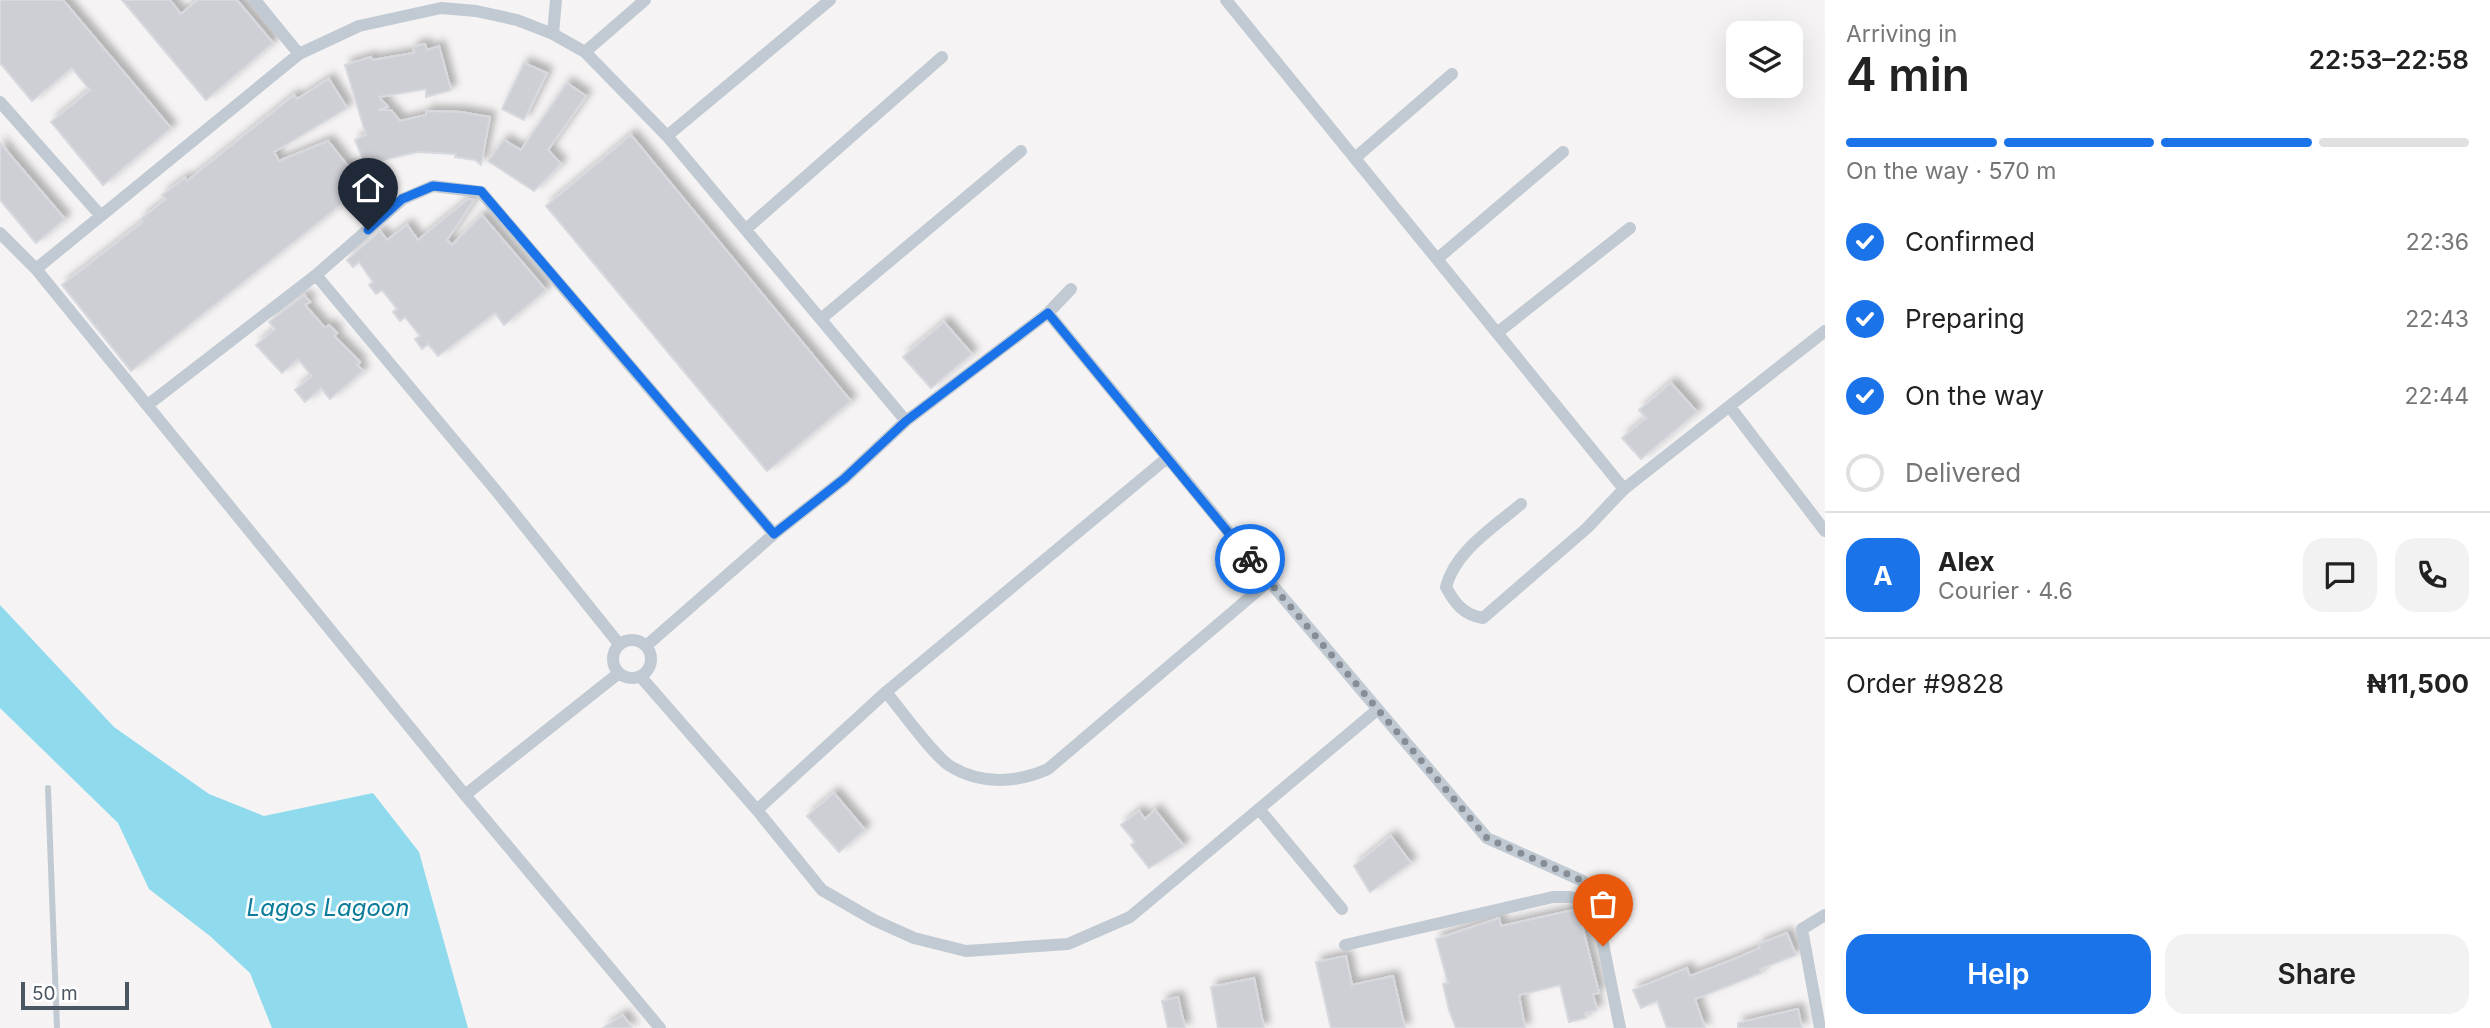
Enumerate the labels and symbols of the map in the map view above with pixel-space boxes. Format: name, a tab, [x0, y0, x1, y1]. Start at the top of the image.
pin	[338, 158, 398, 230]
courier	[1215, 524, 1285, 594]
pin	[1573, 874, 1633, 946]
water label: Lagos Lagoon	[247, 893, 409, 922]
scale bar	[21, 979, 130, 1011]

